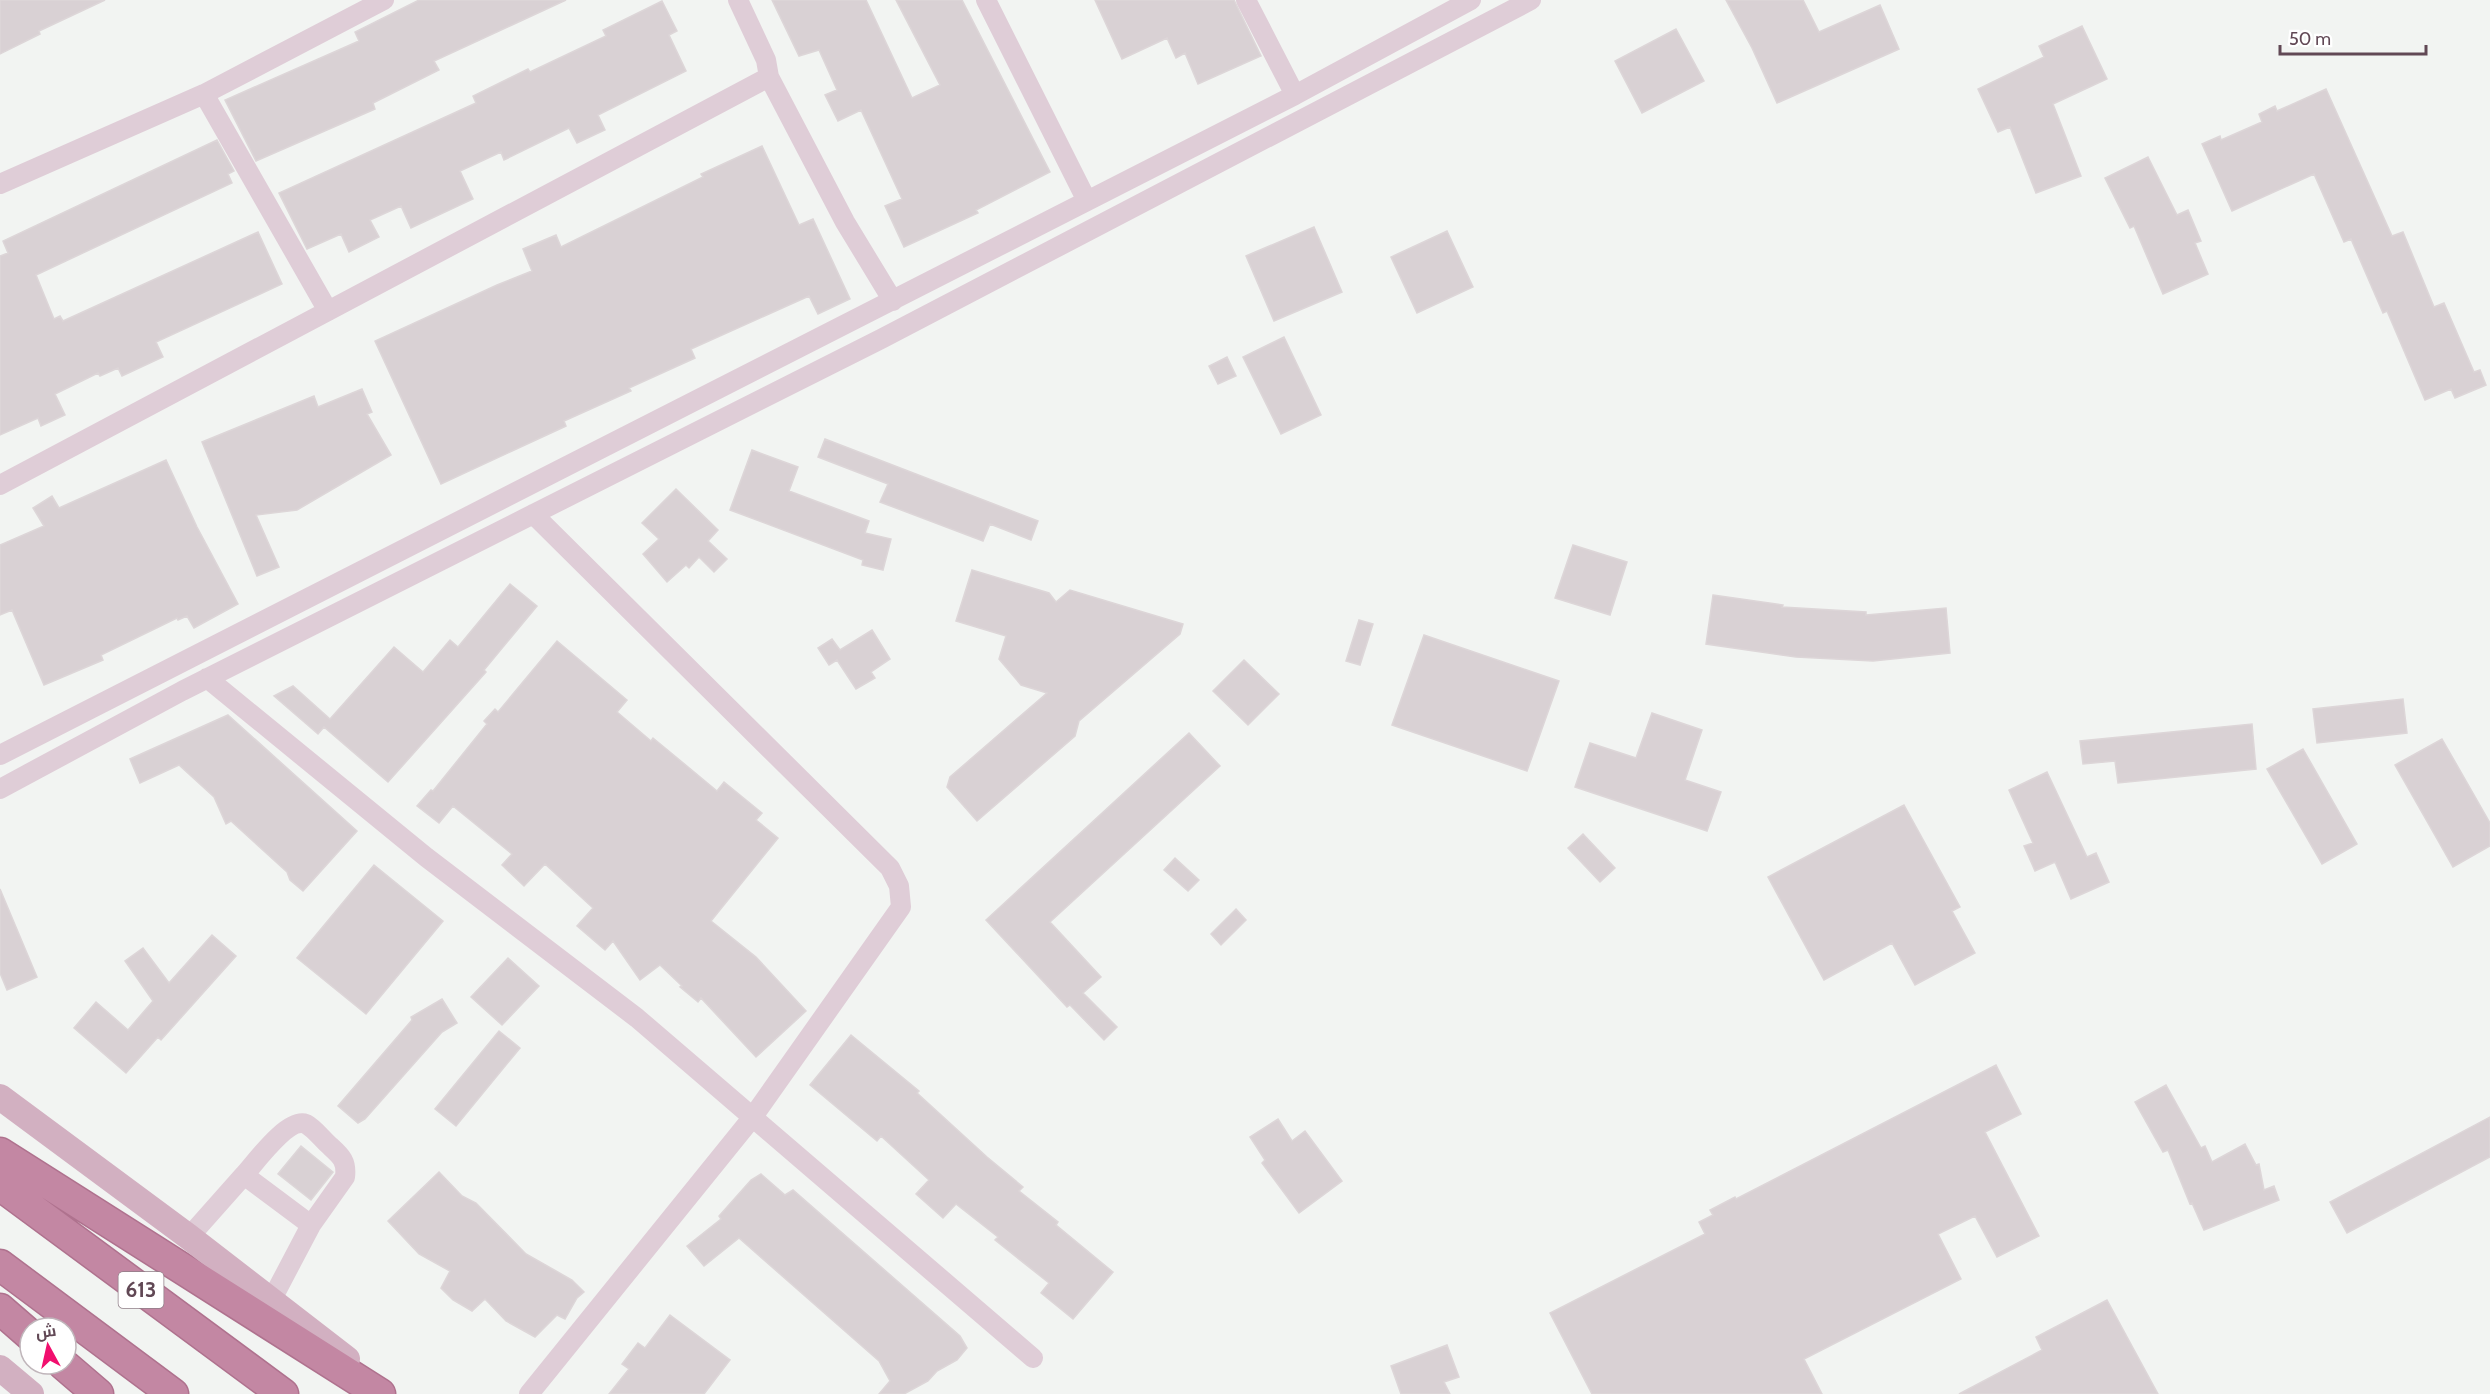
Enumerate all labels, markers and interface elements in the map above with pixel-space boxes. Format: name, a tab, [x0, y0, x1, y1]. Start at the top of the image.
scale bar	[2280, 18, 2426, 56]
text: 50 m	[2289, 28, 2331, 50]
road number: 613	[118, 1272, 164, 1308]
north arrow	[18, 1316, 78, 1376]
text: ش	[34, 1321, 57, 1342]

